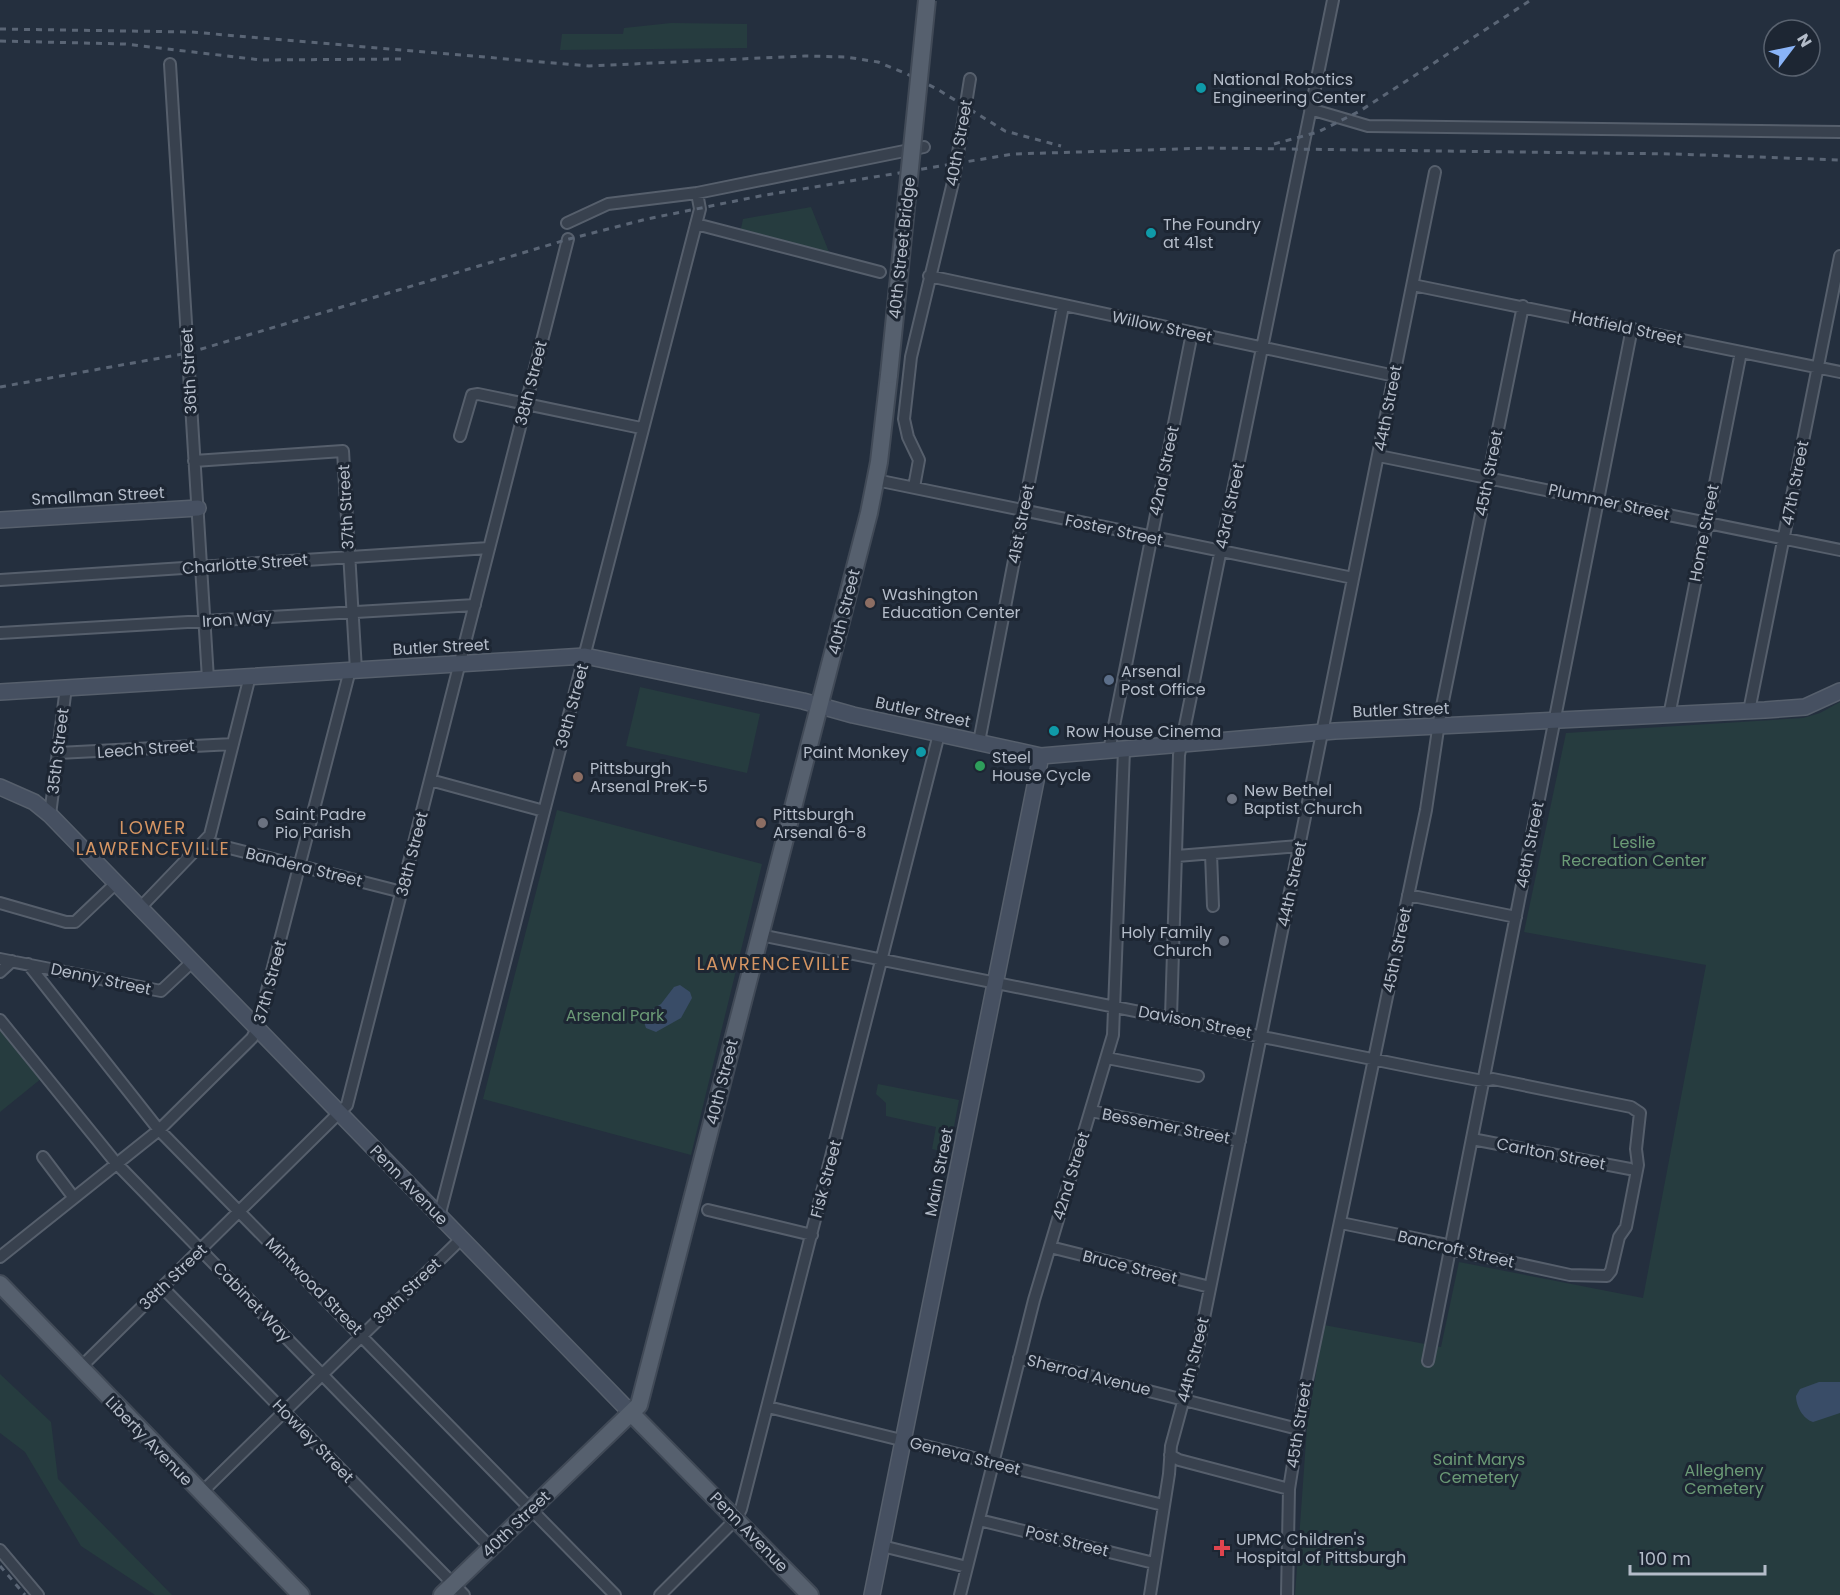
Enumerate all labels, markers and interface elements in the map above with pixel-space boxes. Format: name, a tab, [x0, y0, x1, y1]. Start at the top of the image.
north arrow	[1762, 18, 1822, 78]
text: N	[1791, 29, 1817, 52]
place label: National Robotics Engineering Center	[1213, 68, 1366, 109]
marker: National Robotics Engineering Center	[1194, 81, 1208, 95]
street label: 40th Street	[940, 98, 978, 188]
street label: 40th Street Bridge	[883, 176, 921, 320]
place label: The Foundry at 41st	[1163, 213, 1261, 254]
marker: The Foundry at 41st	[1144, 226, 1158, 240]
street label: Willow Street	[1110, 305, 1214, 349]
street label: Hatfield Street	[1569, 305, 1685, 351]
street label: 36th Street	[175, 327, 203, 415]
street label: 38th Street	[509, 338, 553, 428]
street label: 44th Street	[1368, 363, 1408, 453]
street label: 42nd Street	[1143, 424, 1185, 518]
street label: 45th Street	[1469, 428, 1509, 518]
street label: 47th Street	[1776, 438, 1815, 527]
street label: 43rd Street	[1210, 461, 1250, 551]
street label: 37th Street	[332, 464, 360, 550]
street label: Plummer Street	[1546, 478, 1672, 526]
street label: Smallman Street	[31, 481, 165, 511]
street label: 41st Street	[1002, 482, 1040, 566]
street label: Home Street	[1683, 482, 1725, 584]
street label: Foster Street	[1063, 508, 1165, 552]
street label: Charlotte Street	[181, 548, 309, 580]
street label: 40th Street	[822, 567, 866, 657]
place label: Washington Education Center	[882, 583, 1021, 624]
marker: Washington Education Center	[863, 596, 877, 610]
street label: Iron Way	[201, 605, 273, 633]
street label: Butler Street	[392, 633, 490, 661]
place label: Arsenal Post Office	[1121, 660, 1206, 701]
street label: 39th Street	[550, 661, 594, 751]
marker: Arsenal Post Office	[1102, 673, 1116, 687]
street label: Butler Street	[873, 691, 973, 733]
street label: Butler Street	[1352, 697, 1450, 723]
street label: 35th Street	[41, 706, 75, 795]
place label: Row House Cinema	[1066, 720, 1221, 743]
marker: Row House Cinema	[1047, 724, 1061, 738]
street label: Leech Street	[96, 734, 196, 764]
place label: Paint Monkey	[803, 741, 909, 764]
marker: Paint Monkey	[914, 745, 928, 759]
place label: Steel House Cycle	[992, 746, 1091, 787]
place label: Pittsburgh Arsenal PreK-5	[590, 757, 708, 798]
marker: Steel House Cycle	[973, 759, 987, 773]
marker: Pittsburgh Arsenal PreK-5	[571, 770, 585, 784]
place label: New Bethel Baptist Church	[1244, 779, 1362, 820]
marker: New Bethel Baptist Church	[1225, 792, 1239, 806]
street label: 46th Street	[1510, 800, 1550, 890]
place label: Saint Padre Pio Parish	[275, 803, 366, 844]
place label: Pittsburgh Arsenal 6-8	[773, 803, 866, 844]
street label: 38th Street	[390, 809, 434, 899]
district label: LOWER LAWRENCEVILLE	[76, 815, 230, 861]
marker: Saint Padre Pio Parish	[256, 816, 270, 830]
marker: Pittsburgh Arsenal 6-8	[754, 816, 768, 830]
park label: Leslie Recreation Center	[1562, 831, 1706, 872]
street label: 44th Street	[1272, 839, 1312, 929]
street label: Bandera Street	[243, 841, 365, 893]
street label: 45th Street	[1377, 905, 1417, 995]
place label: Holy Family Church	[1121, 921, 1212, 962]
marker: Holy Family Church	[1217, 934, 1231, 948]
street label: 37th Street	[248, 938, 292, 1026]
district label: LAWRENCEVILLE	[697, 951, 851, 976]
street label: Denny Street	[49, 957, 153, 1001]
street label: Davison Street	[1136, 1000, 1254, 1044]
park label: Arsenal Park	[566, 1004, 665, 1027]
street label: 40th Street	[700, 1037, 744, 1127]
street label: Bessemer Street	[1100, 1102, 1232, 1150]
street label: Main Street	[919, 1126, 959, 1218]
street label: 42nd Street	[1047, 1129, 1095, 1223]
street label: Carlton Street	[1495, 1132, 1608, 1176]
street label: Fisk Street	[805, 1137, 847, 1220]
street label: Penn Avenue	[365, 1140, 453, 1230]
street label: Bancroft Street	[1395, 1224, 1517, 1274]
street label: Mintwood Street	[260, 1232, 368, 1340]
street label: 38th Street	[134, 1238, 212, 1315]
street label: Bruce Street	[1080, 1244, 1180, 1290]
street label: 39th Street	[368, 1253, 446, 1329]
street label: Cabinet Way	[208, 1257, 296, 1347]
street label: 44th Street	[1171, 1315, 1215, 1405]
street label: Sherrod Avenue	[1025, 1348, 1153, 1402]
street label: 45th Street	[1281, 1380, 1317, 1470]
street label: Liberty Avenue	[100, 1391, 198, 1491]
street label: Howley Street	[267, 1394, 359, 1488]
street label: Geneva Street	[907, 1431, 1023, 1481]
park label: Saint Marys Cemetery	[1433, 1448, 1525, 1489]
park label: Allegheny Cemetery	[1684, 1459, 1764, 1500]
street label: 40th Street	[477, 1485, 556, 1563]
street label: Penn Avenue	[705, 1487, 793, 1577]
street label: Post Street	[1023, 1520, 1111, 1562]
place label: UPMC Children's Hospital of Pittsburgh	[1236, 1528, 1406, 1569]
scale bar	[1630, 1538, 1765, 1576]
marker: UPMC Children's Hospital of Pittsburgh	[1213, 1539, 1231, 1557]
text: 100 m	[1639, 1546, 1691, 1571]

